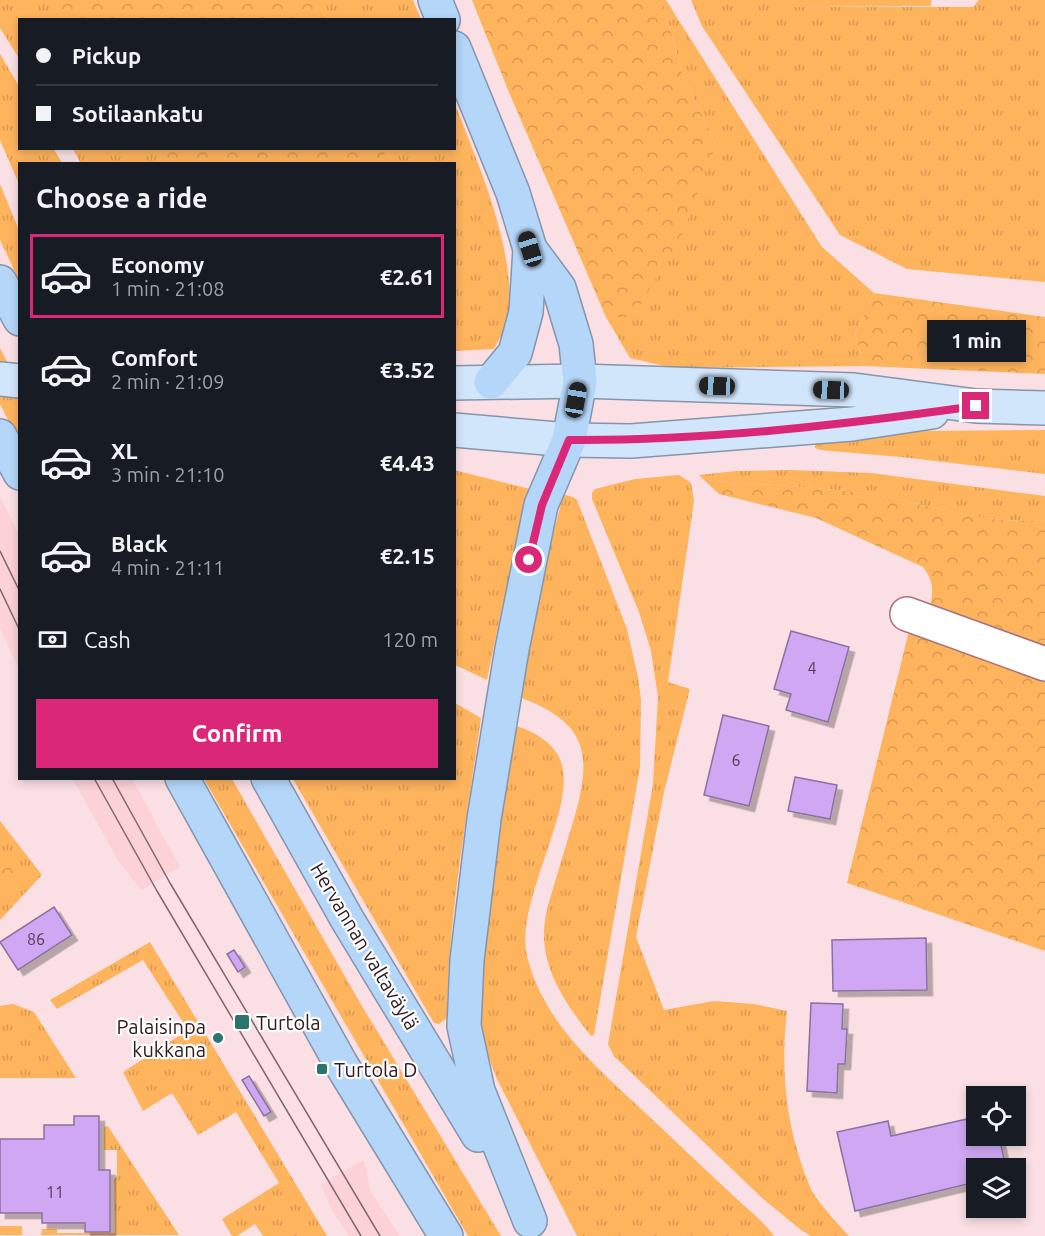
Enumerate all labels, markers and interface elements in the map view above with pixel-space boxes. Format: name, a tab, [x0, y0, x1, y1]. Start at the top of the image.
text: Pickup	[72, 43, 141, 68]
text: Sotilaankatu	[72, 101, 204, 126]
text: Choose a ride	[36, 183, 208, 213]
car	[516, 229, 544, 269]
icon: car	[39, 249, 93, 303]
text: Economy	[111, 252, 204, 277]
text: €2.61	[380, 264, 435, 289]
text: 1 min · 21:08	[111, 277, 225, 300]
callout: 1 min	[926, 319, 1026, 361]
text: 1 min	[951, 329, 1002, 352]
icon: car	[39, 342, 93, 396]
text: Comfort	[111, 345, 198, 370]
text: €3.52	[380, 357, 435, 382]
text: 2 min · 21:09	[111, 370, 225, 393]
car	[699, 376, 735, 396]
car	[813, 380, 849, 400]
car	[564, 381, 588, 419]
route end	[962, 392, 989, 419]
icon: car	[39, 435, 93, 489]
text: XL	[111, 438, 138, 463]
text: €4.43	[380, 450, 435, 475]
text: 3 min · 21:10	[111, 463, 225, 486]
icon: car	[39, 528, 93, 582]
text: Black	[111, 531, 168, 556]
text: €2.15	[380, 543, 435, 568]
route start	[515, 546, 542, 573]
text: 4 min · 21:11	[111, 556, 225, 579]
icon: cash	[36, 623, 69, 656]
text: Cash	[84, 627, 131, 652]
text: 120 m	[382, 628, 438, 651]
house number: 4	[807, 659, 817, 677]
button: Confirm	[36, 699, 438, 768]
house number: 6	[731, 751, 741, 769]
street label: Hervannan valtaväylä	[306, 858, 424, 1034]
house number: 86	[27, 930, 45, 948]
place label: Turtola	[256, 1011, 321, 1034]
marker: Turtola	[233, 1013, 251, 1031]
place label: Palaisinpa kukkana	[117, 1015, 206, 1061]
marker: Palaisinpa kukkana	[211, 1031, 225, 1045]
place label: Turtola D	[334, 1058, 417, 1081]
marker: Turtola D	[315, 1062, 329, 1076]
map controls	[966, 1086, 1026, 1218]
button: locate	[966, 1086, 1026, 1146]
button: layers	[966, 1158, 1026, 1218]
house number: 11	[46, 1183, 64, 1201]

